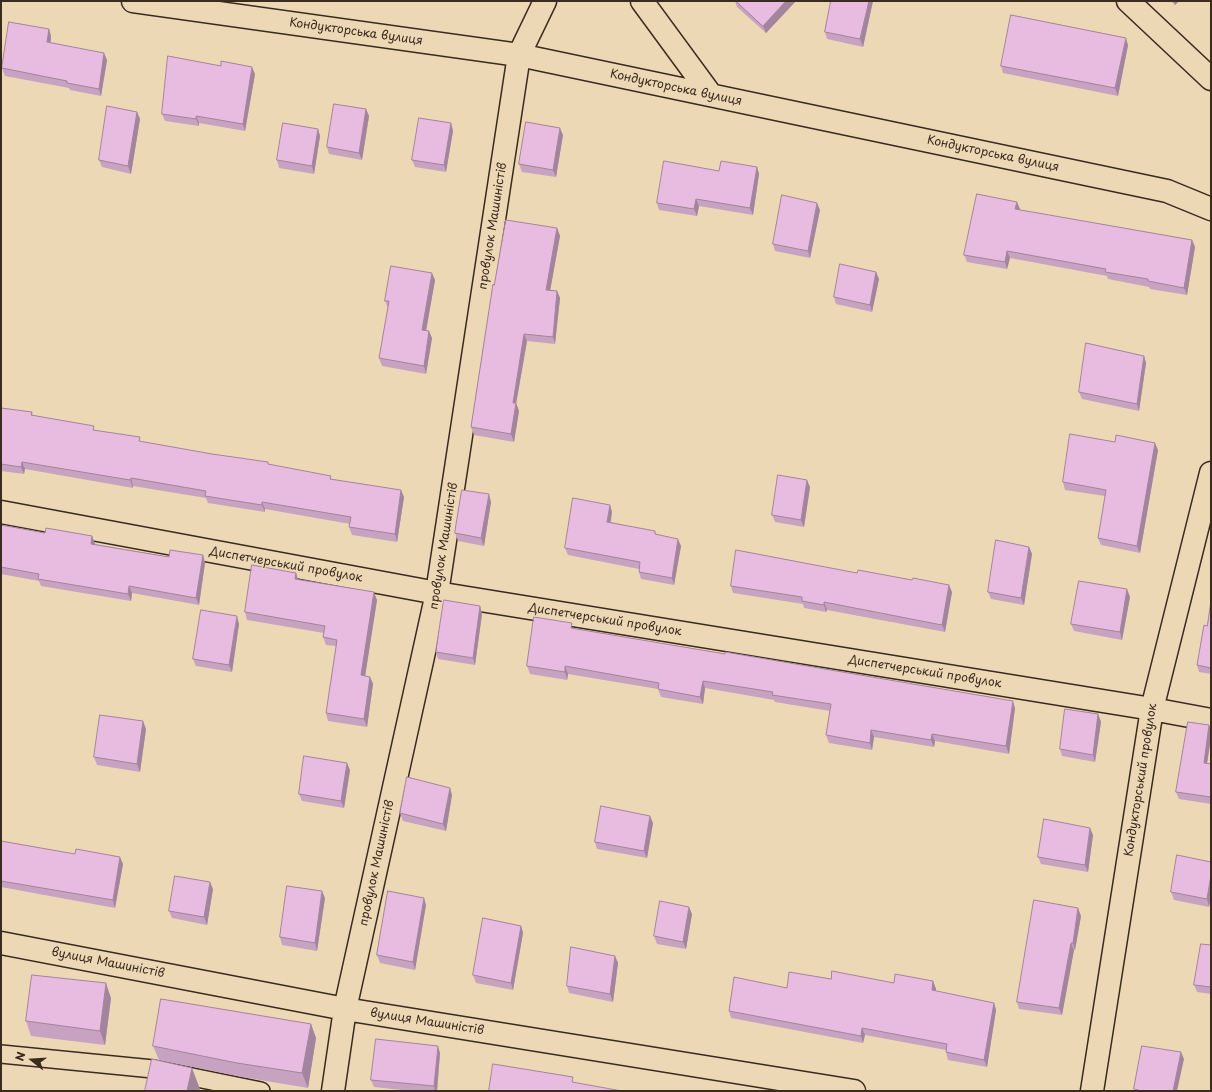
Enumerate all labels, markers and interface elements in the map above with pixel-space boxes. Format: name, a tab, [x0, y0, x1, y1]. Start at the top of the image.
street label: Кондукторська вулиця	[288, 16, 424, 48]
street label: Кондукторська вулиця	[609, 67, 743, 109]
street label: Кондукторська вулиця	[926, 133, 1060, 175]
street label: провулок Машиністів	[476, 161, 510, 291]
street label: провулок Машиністів	[427, 481, 461, 611]
street label: Диспетчерський провулок	[208, 544, 364, 586]
street label: Диспетчерський провулок	[527, 601, 683, 639]
street label: Диспетчерський провулок	[847, 653, 1003, 691]
street label: Кондукторський провулок	[1122, 702, 1160, 858]
street label: провулок Машиністів	[357, 799, 397, 927]
street label: вулиця Машиністів	[50, 945, 166, 981]
street label: вулиця Машиністів	[369, 1006, 485, 1038]
north arrow	[12, 1040, 52, 1080]
text: N	[11, 1050, 29, 1063]

